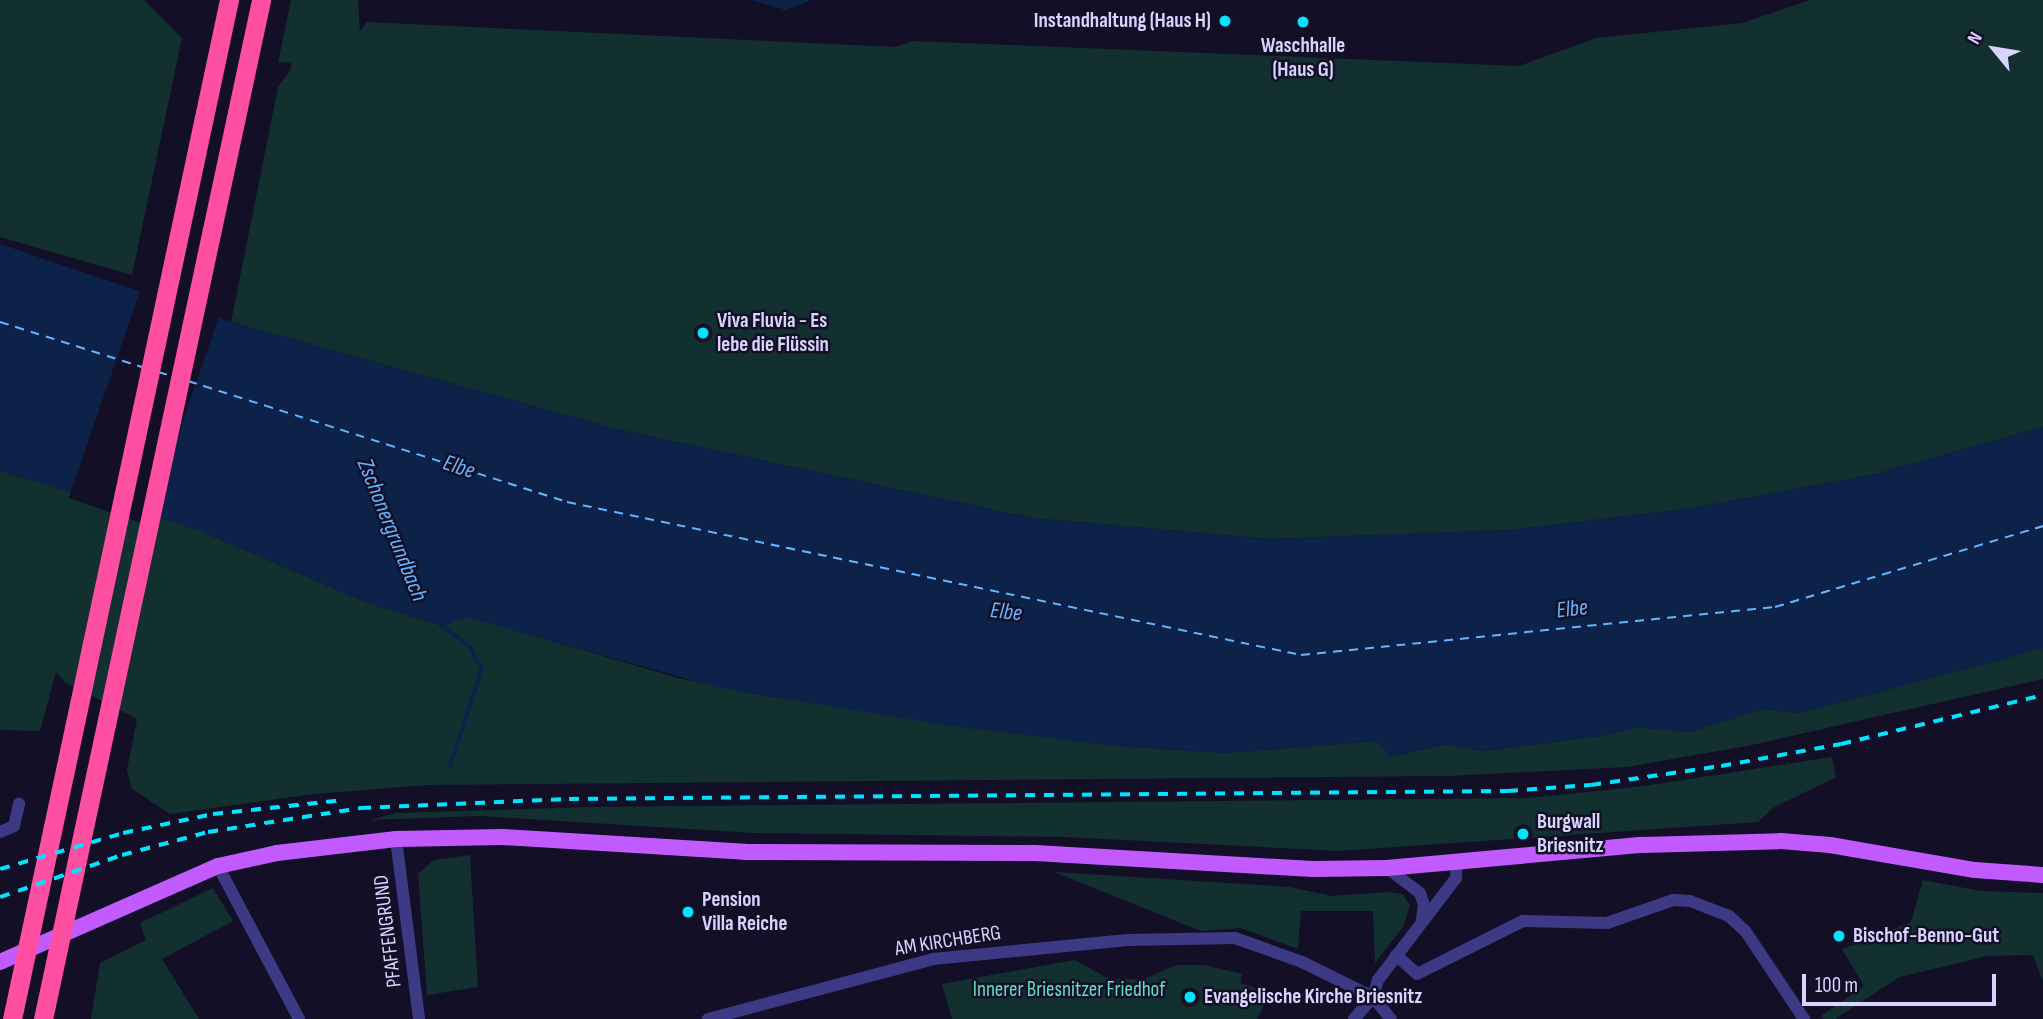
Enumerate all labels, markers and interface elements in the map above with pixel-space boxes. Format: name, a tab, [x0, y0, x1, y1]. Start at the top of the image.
place label: Instandhaltung (Haus H)	[1034, 8, 1211, 34]
marker: Instandhaltung (Haus H)	[1217, 13, 1233, 29]
marker: Waschhalle (Haus G)	[1295, 14, 1311, 30]
north arrow	[1959, 14, 2029, 84]
text: N	[1963, 28, 1988, 48]
place label: Waschhalle (Haus G)	[1261, 33, 1345, 83]
place label: Viva Fluvia - Es lebe die Flüssin	[717, 308, 829, 358]
marker: Viva Fluvia - Es lebe die Flüssin	[695, 325, 711, 341]
water label: Elbe	[440, 449, 478, 485]
water label: Zschonergrundbach	[351, 455, 433, 605]
water label: Elbe	[1555, 594, 1589, 624]
water label: Elbe	[989, 597, 1023, 627]
place label: Burgwall Briesnitz	[1537, 809, 1604, 859]
marker: Burgwall Briesnitz	[1515, 826, 1531, 842]
street label: PFAFFENGRUND	[369, 873, 407, 989]
place label: Pension Villa Reiche	[702, 887, 787, 937]
marker: Pension Villa Reiche	[680, 904, 696, 920]
street label: AM KIRCHBERG	[893, 920, 1003, 962]
place label: Bischof-Benno-Gut	[1853, 923, 1999, 949]
marker: Bischof-Benno-Gut	[1831, 928, 1847, 944]
scale bar	[1805, 960, 1999, 1004]
text: 100 m	[1815, 973, 1858, 998]
park label: Innerer Briesnitzer Friedhof	[973, 977, 1165, 1003]
place label: Evangelische Kirche Briesnitz	[1204, 984, 1422, 1010]
marker: Evangelische Kirche Briesnitz	[1182, 989, 1198, 1005]

